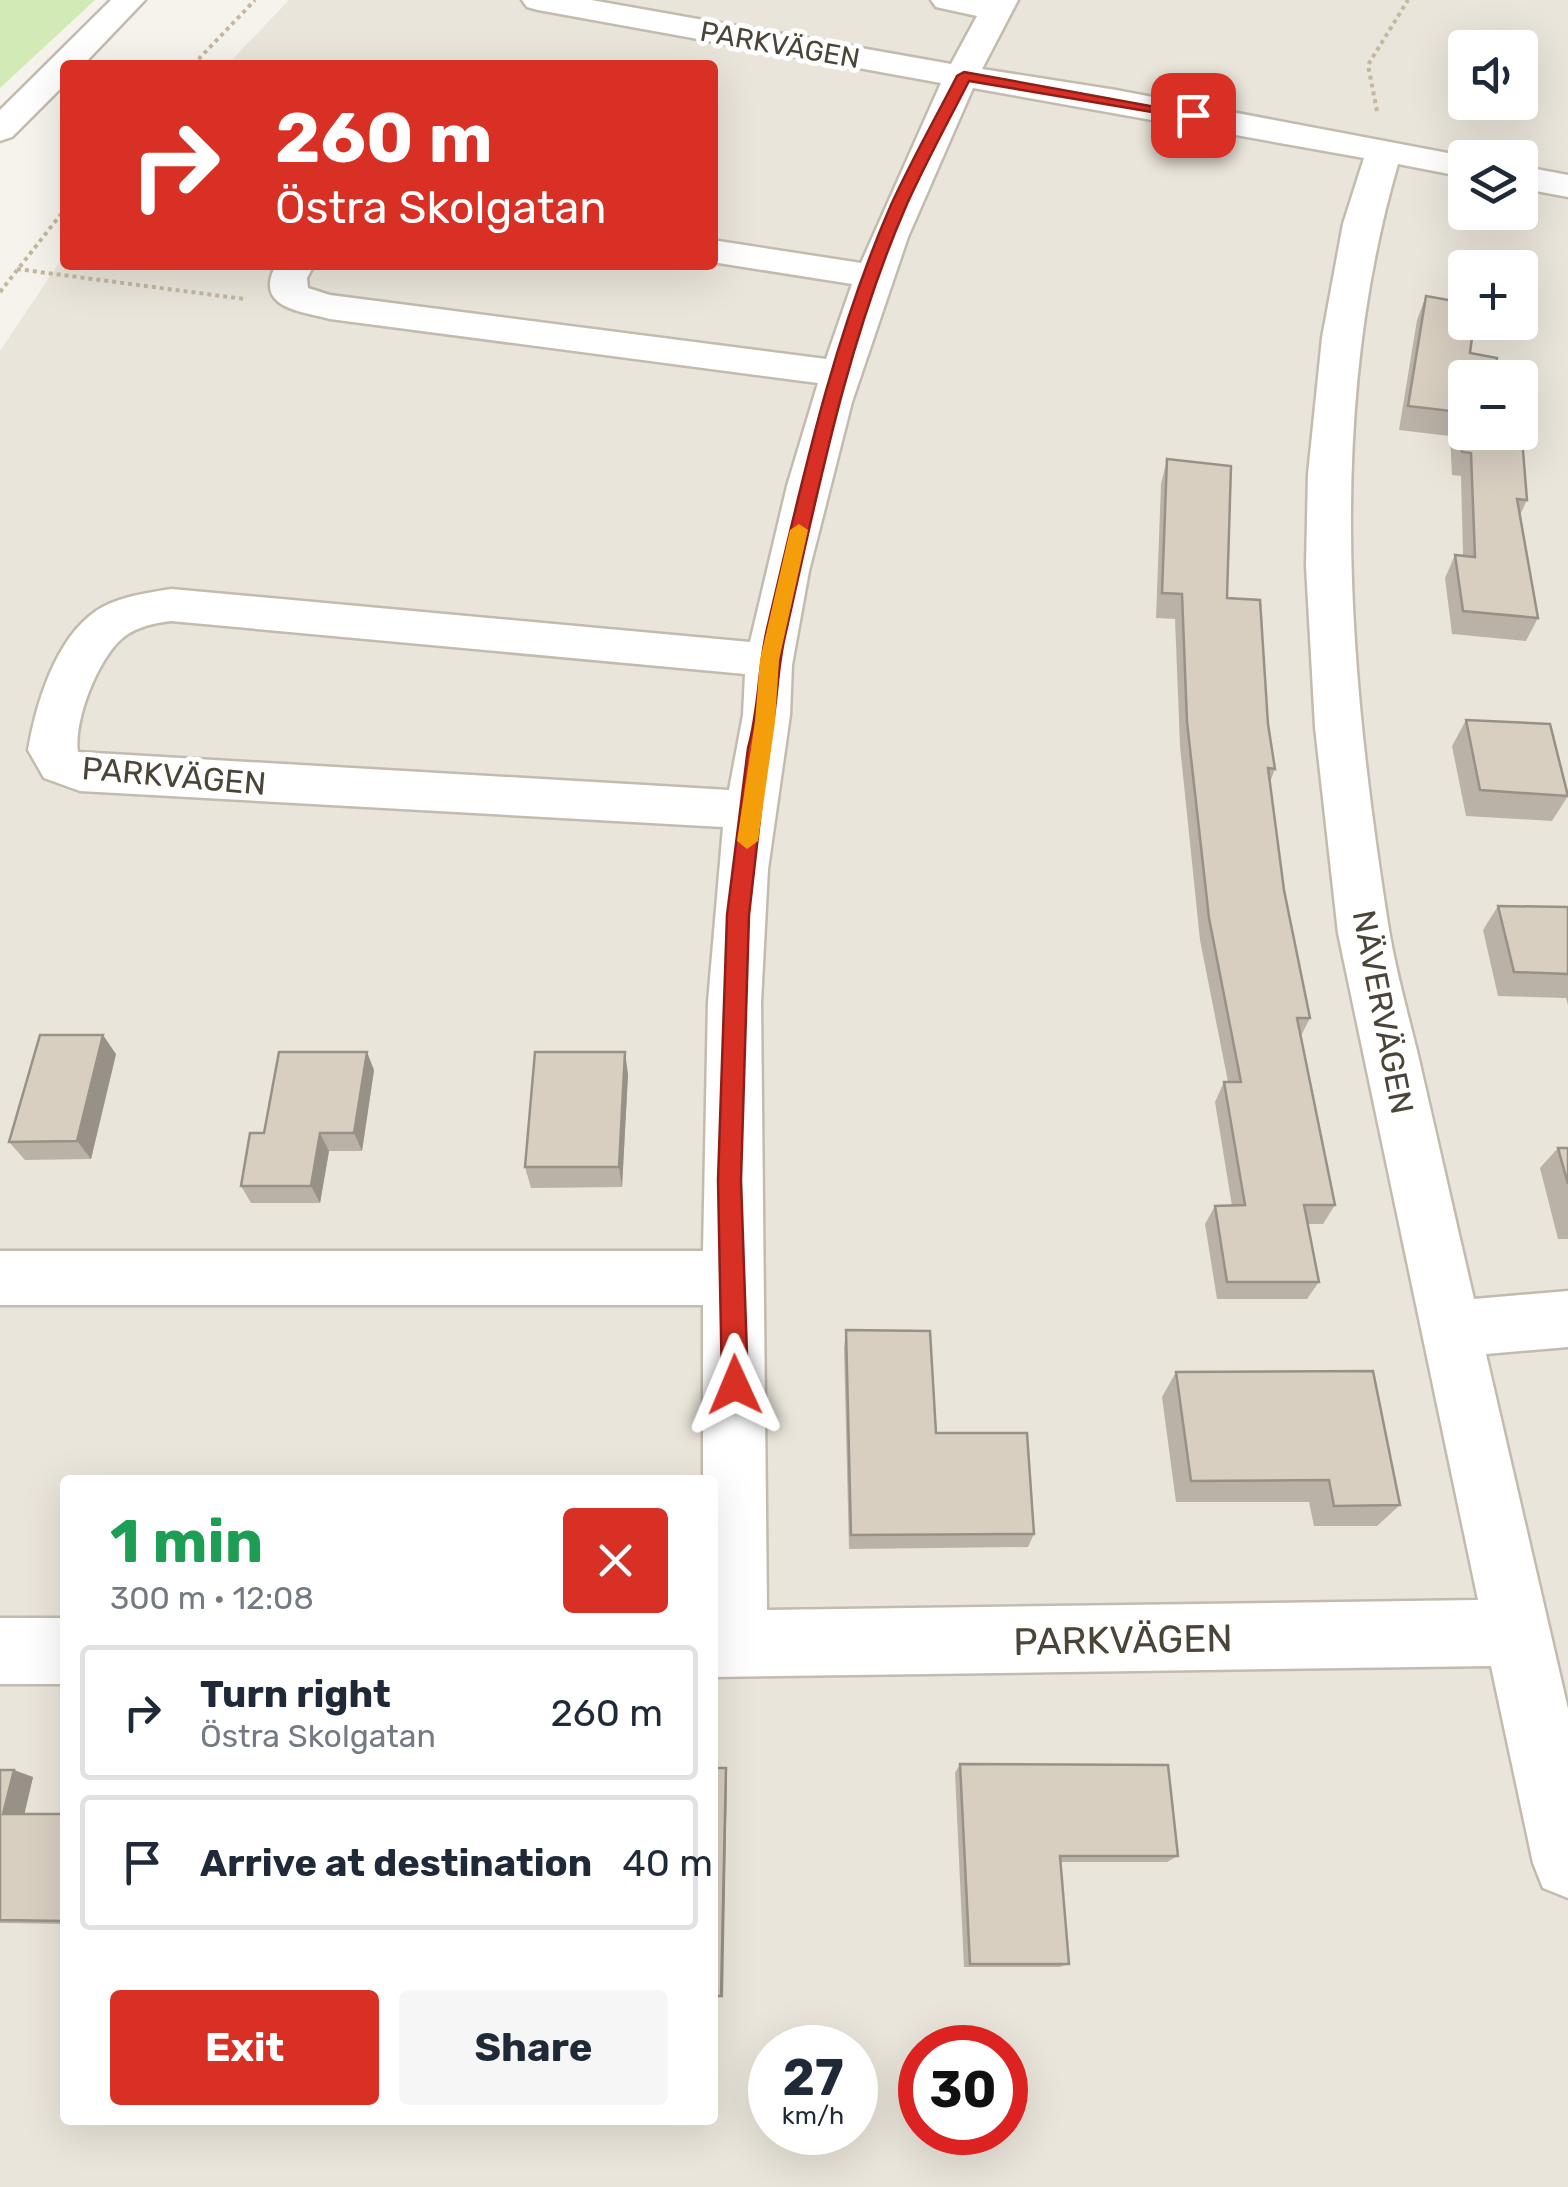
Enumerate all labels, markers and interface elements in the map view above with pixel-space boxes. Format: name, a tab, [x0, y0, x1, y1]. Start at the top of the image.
street label: PARKVÄGEN	[698, 15, 862, 75]
map controls	[1448, 30, 1538, 450]
button: sound	[1448, 30, 1538, 120]
pin	[1151, 73, 1236, 158]
icon: arrive	[1166, 88, 1221, 143]
text: 260 m	[275, 97, 493, 180]
icon: right	[110, 100, 240, 230]
button: layers	[1448, 140, 1538, 230]
text: Östra Skolgatan	[275, 181, 607, 234]
button: +	[1448, 250, 1538, 340]
button: −	[1448, 360, 1538, 450]
street label: PARKVÄGEN	[80, 749, 268, 803]
street label: NÄVERVÄGEN	[1345, 907, 1421, 1117]
position arrow	[683, 1333, 787, 1437]
text: 1 min	[110, 1506, 263, 1577]
button: close	[563, 1508, 668, 1613]
text: 300 m · 12:08	[110, 1579, 314, 1617]
street label: PARKVÄGEN	[1013, 1615, 1233, 1665]
text: Turn right	[200, 1671, 391, 1717]
icon: right	[115, 1685, 170, 1740]
text: 260 m	[551, 1690, 663, 1736]
text: Östra Skolgatan	[200, 1717, 436, 1755]
icon: arrive	[115, 1835, 170, 1890]
text: Arrive at destination	[200, 1840, 592, 1886]
text: 40 m	[622, 1840, 713, 1886]
button: Exit	[110, 1990, 379, 2105]
button: Share	[399, 1990, 668, 2105]
speed limit sign: 30	[898, 2025, 1028, 2155]
text: 27	[782, 2048, 844, 2108]
text: km/h	[782, 2101, 844, 2130]

